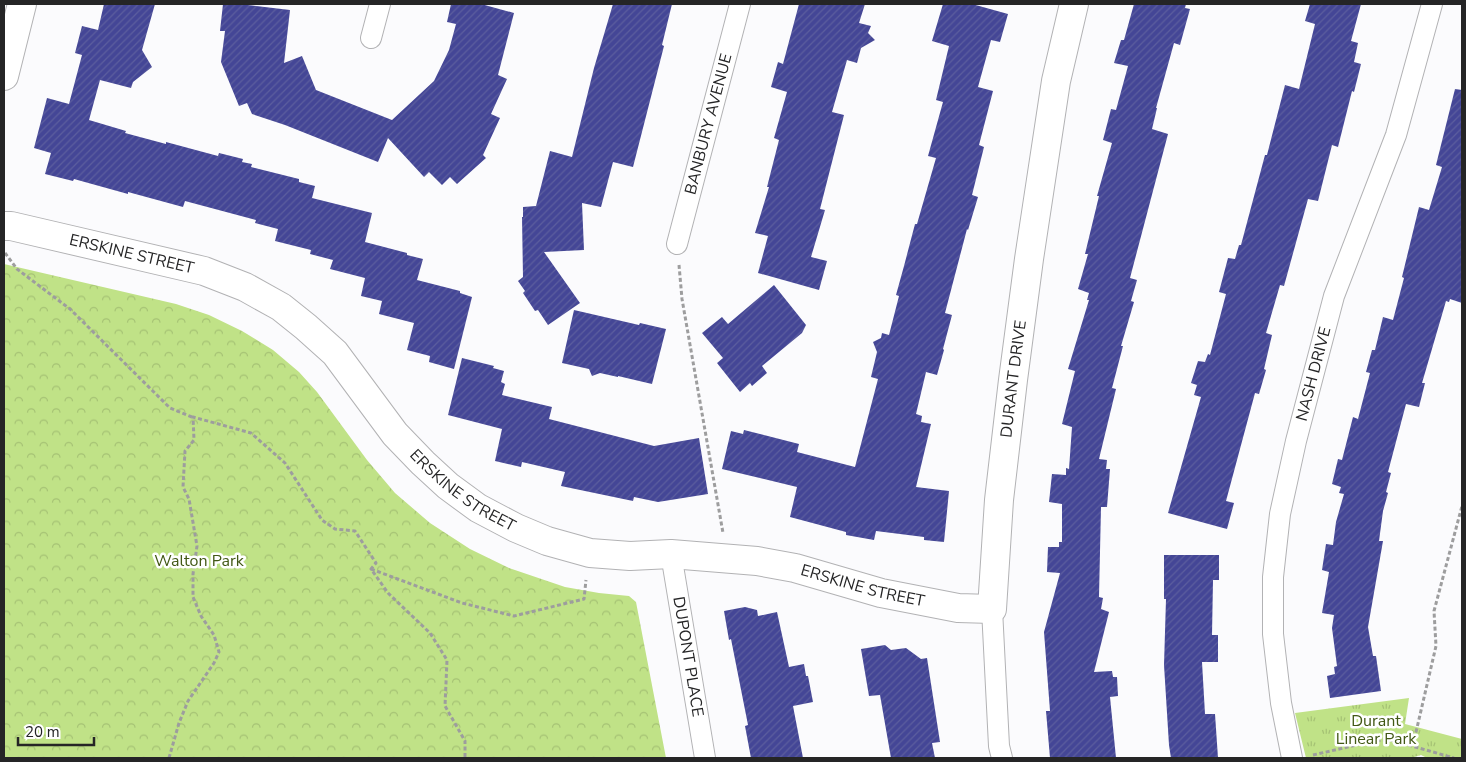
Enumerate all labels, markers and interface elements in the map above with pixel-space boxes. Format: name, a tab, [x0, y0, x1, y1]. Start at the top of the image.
street label: BANBURY AVENUE	[679, 51, 738, 197]
street label: ERSKINE STREET	[67, 229, 197, 279]
street label: DURANT DRIVE	[995, 319, 1032, 439]
street label: NASH DRIVE	[1291, 324, 1336, 423]
street label: ERSKINE STREET	[405, 444, 520, 537]
park label: Walton Park	[154, 550, 245, 572]
street label: ERSKINE STREET	[798, 559, 927, 612]
street label: DUPONT PLACE	[667, 595, 709, 718]
park label: Durant Linear Park	[1336, 710, 1417, 750]
scale bar	[18, 714, 94, 746]
text: 20 m	[25, 722, 60, 742]

